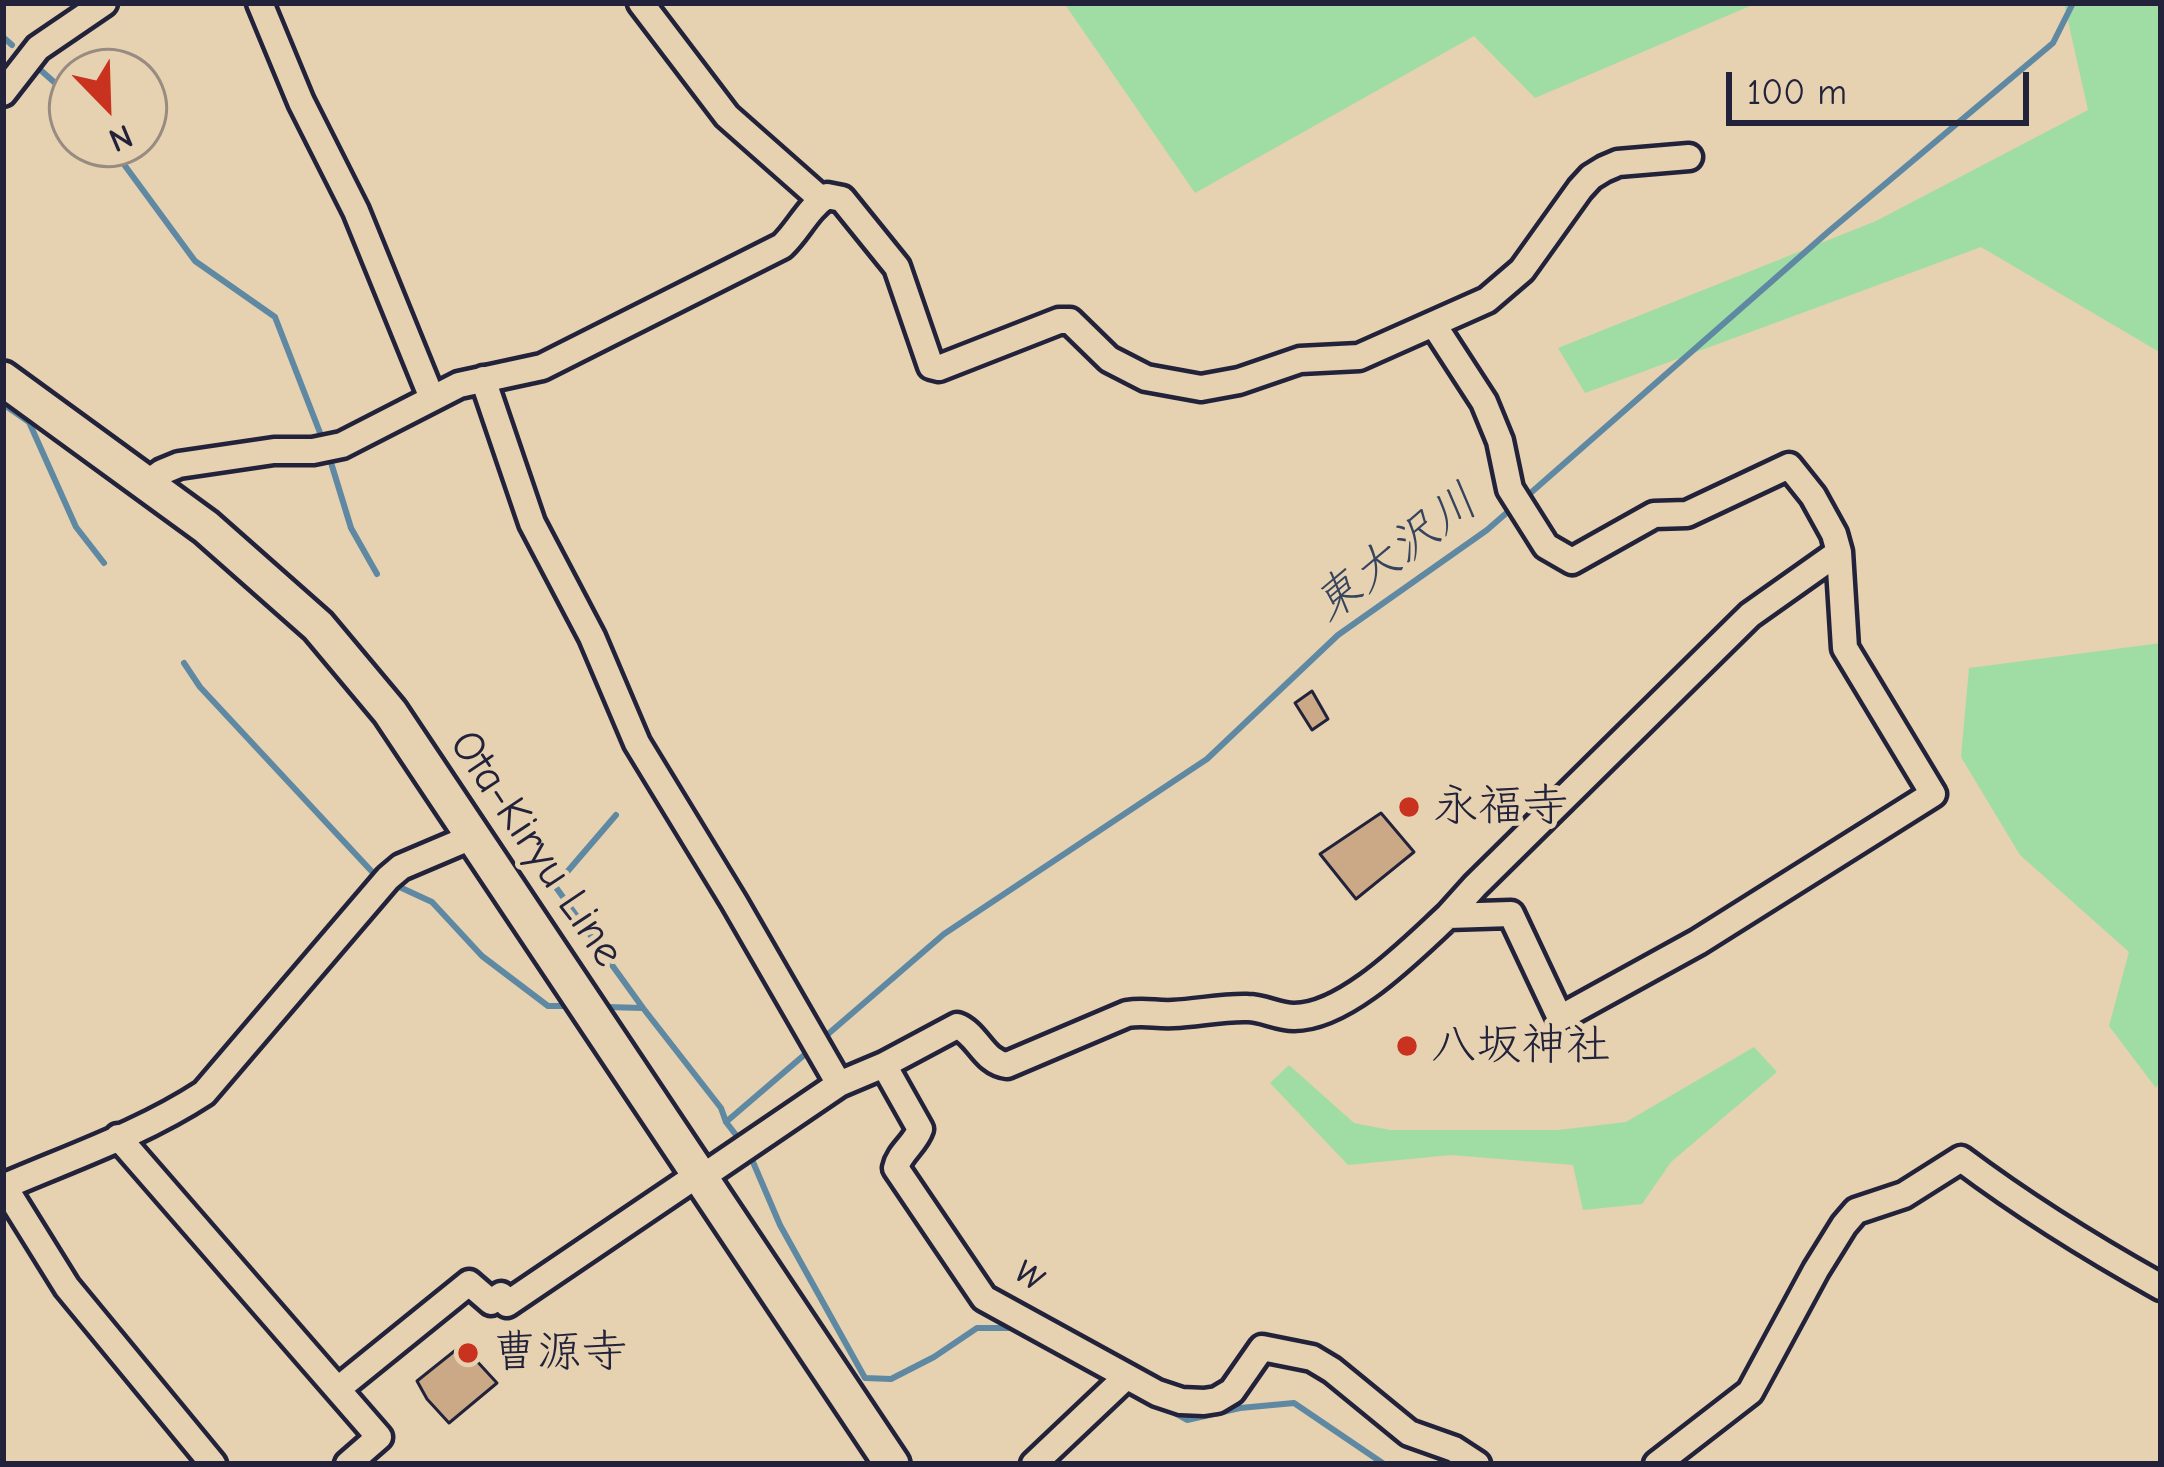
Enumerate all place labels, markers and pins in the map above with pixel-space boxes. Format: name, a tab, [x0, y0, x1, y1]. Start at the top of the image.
place label: 永福寺	[1433, 780, 1568, 834]
marker: 永福寺	[1396, 794, 1422, 820]
place label: 八坂神社	[1431, 1019, 1611, 1073]
marker: 八坂神社	[1394, 1033, 1420, 1059]
place label: 曹源寺	[492, 1326, 627, 1380]
marker: 曹源寺	[455, 1340, 481, 1366]

